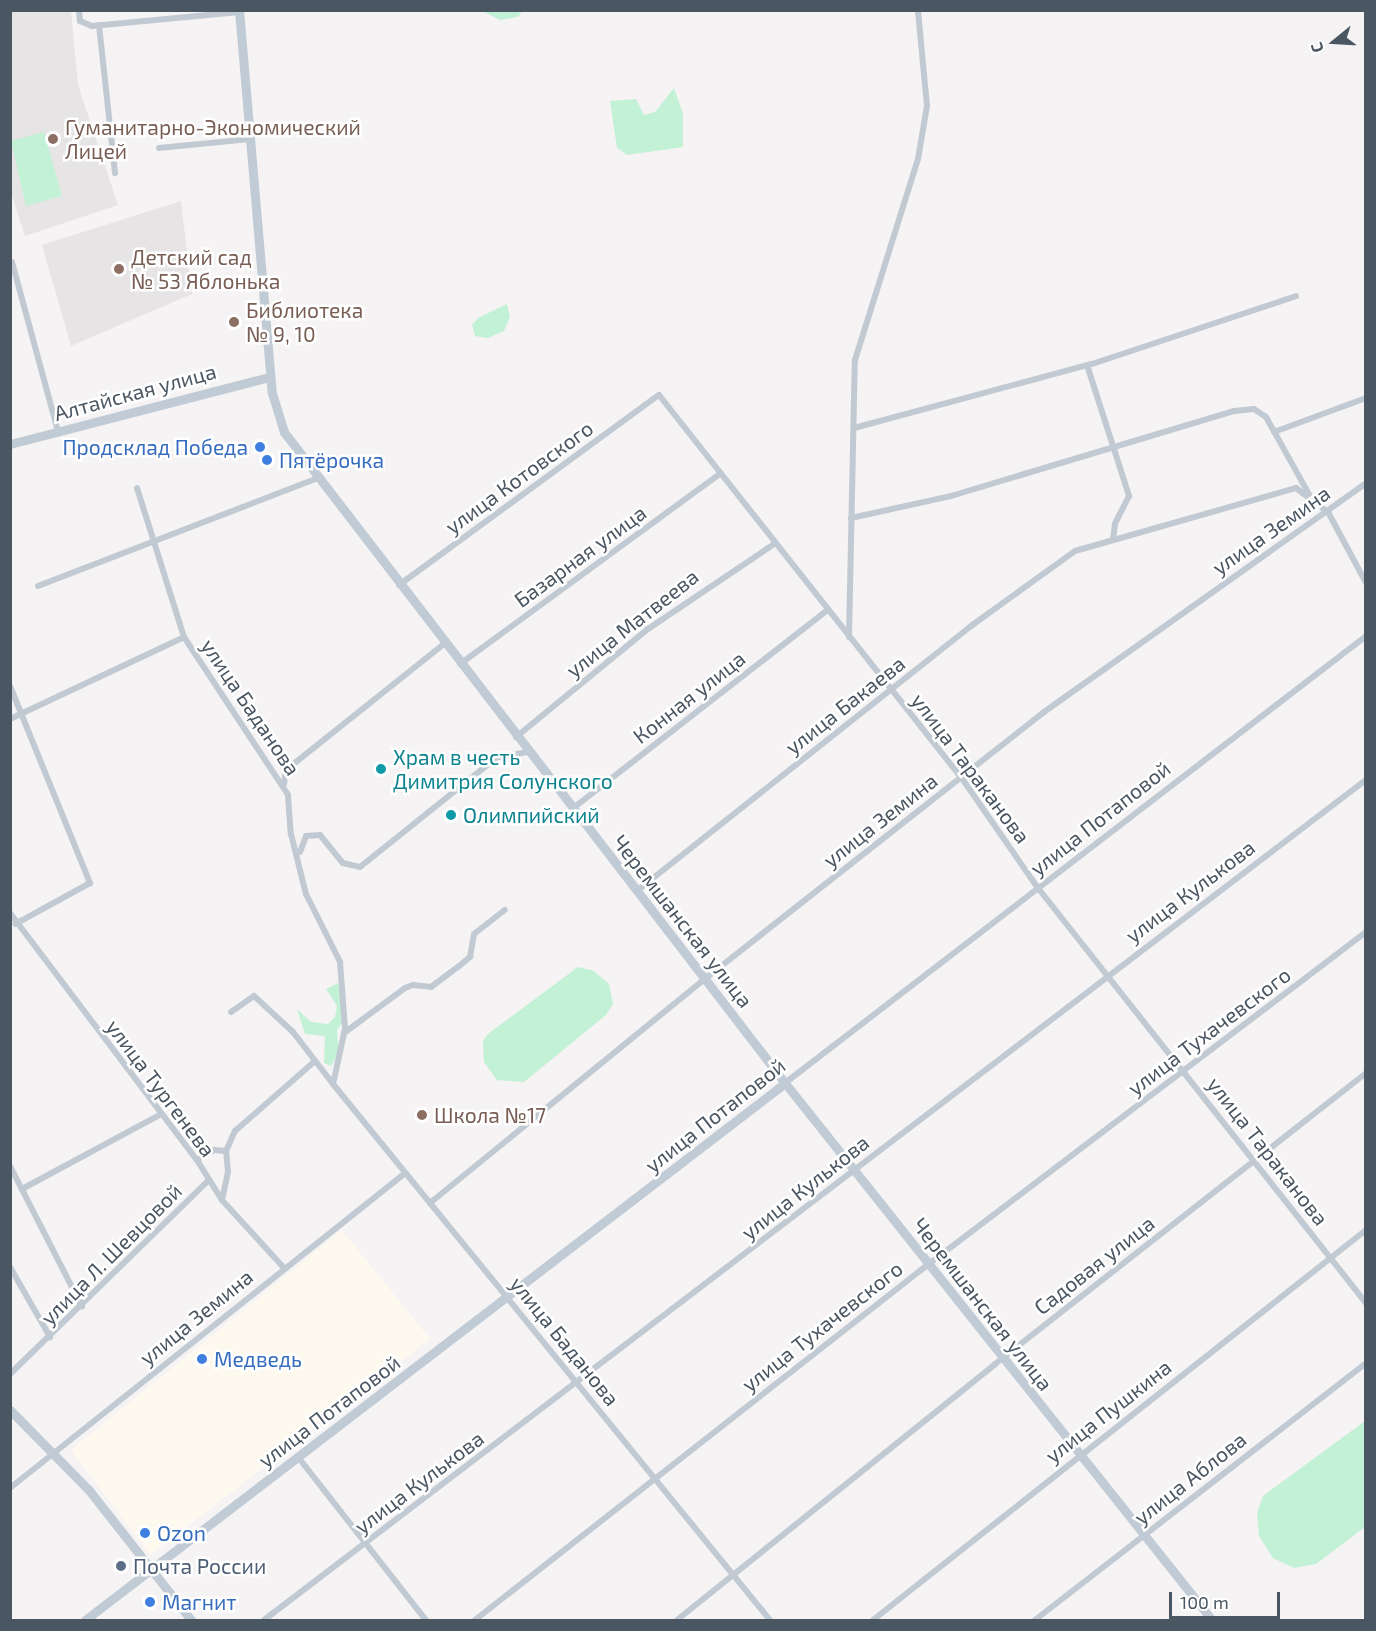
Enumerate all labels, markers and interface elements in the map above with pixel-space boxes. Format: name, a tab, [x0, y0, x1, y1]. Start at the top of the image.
north arrow	[1304, 12, 1364, 72]
text: С	[1306, 40, 1327, 55]
place label: Гуманитарно-Экономический Лицей	[65, 114, 361, 164]
marker: Гуманитарно-Экономический Лицей	[46, 132, 60, 146]
place label: Детский сад № 53 Яблонька	[131, 244, 280, 294]
marker: Детский сад № 53 Яблонька	[112, 262, 126, 276]
place label: Библиотека № 9, 10	[246, 297, 363, 347]
marker: Библиотека № 9, 10	[227, 315, 241, 329]
street label: Алтайская улица	[51, 358, 219, 426]
street label: улица Котовского	[440, 415, 598, 539]
place label: Продсклад Победа	[63, 434, 248, 460]
marker: Продсклад Победа	[253, 440, 267, 454]
place label: Пятёрочка	[279, 447, 384, 473]
marker: Пятёрочка	[260, 453, 274, 467]
street label: улица Земина	[1207, 480, 1335, 580]
street label: Базарная улица	[509, 500, 651, 612]
street label: улица Матвеева	[561, 563, 703, 683]
street label: улица Баданова	[196, 634, 306, 780]
street label: Конная улица	[628, 645, 750, 749]
street label: улица Бакаева	[780, 650, 910, 760]
street label: улица Тараканова	[906, 688, 1036, 848]
place label: Храм в честь Димитрия Солунского	[393, 744, 613, 794]
street label: улица Потаповой	[1025, 755, 1175, 881]
marker: Храм в честь Димитрия Солунского	[374, 762, 388, 776]
street label: улица Земина	[818, 768, 942, 872]
place label: Олимпийский	[463, 802, 600, 828]
marker: Олимпийский	[444, 808, 458, 822]
street label: Черемшанская улица	[608, 830, 758, 1012]
street label: улица Кулькова	[1120, 834, 1260, 948]
street label: улица Тухачевского	[1123, 962, 1295, 1100]
street label: улица Тургенева	[101, 1014, 221, 1162]
street label: улица Потаповой	[640, 1052, 790, 1178]
street label: улица Тараканова	[1202, 1072, 1334, 1230]
place label: Школа №17	[434, 1102, 546, 1128]
marker: Школа №17	[415, 1108, 429, 1122]
street label: улица Кулькова	[736, 1129, 874, 1245]
street label: улица Л. Шевцовой	[35, 1178, 187, 1330]
street label: Садовая улица	[1029, 1210, 1159, 1320]
street label: Черемшанская улица	[908, 1213, 1058, 1395]
street label: улица Тухачевского	[737, 1255, 907, 1397]
street label: улица Земина	[134, 1264, 258, 1370]
street label: улица Баданова	[505, 1271, 625, 1411]
place label: Медведь	[214, 1346, 302, 1372]
street label: улица Потаповой	[253, 1349, 405, 1473]
marker: Медведь	[195, 1352, 209, 1366]
street label: улица Пушкина	[1040, 1354, 1176, 1468]
street label: улица Кулькова	[349, 1425, 489, 1539]
street label: улица Аблова	[1129, 1426, 1251, 1530]
place label: Ozon	[157, 1520, 206, 1546]
marker: Ozon	[138, 1526, 152, 1540]
place label: Почта России	[133, 1553, 266, 1579]
marker: Почта России	[114, 1559, 128, 1573]
scale bar	[1172, 1580, 1283, 1618]
place label: Магнит	[162, 1589, 237, 1615]
text: 100 m	[1180, 1591, 1229, 1613]
marker: Магнит	[143, 1595, 157, 1609]

